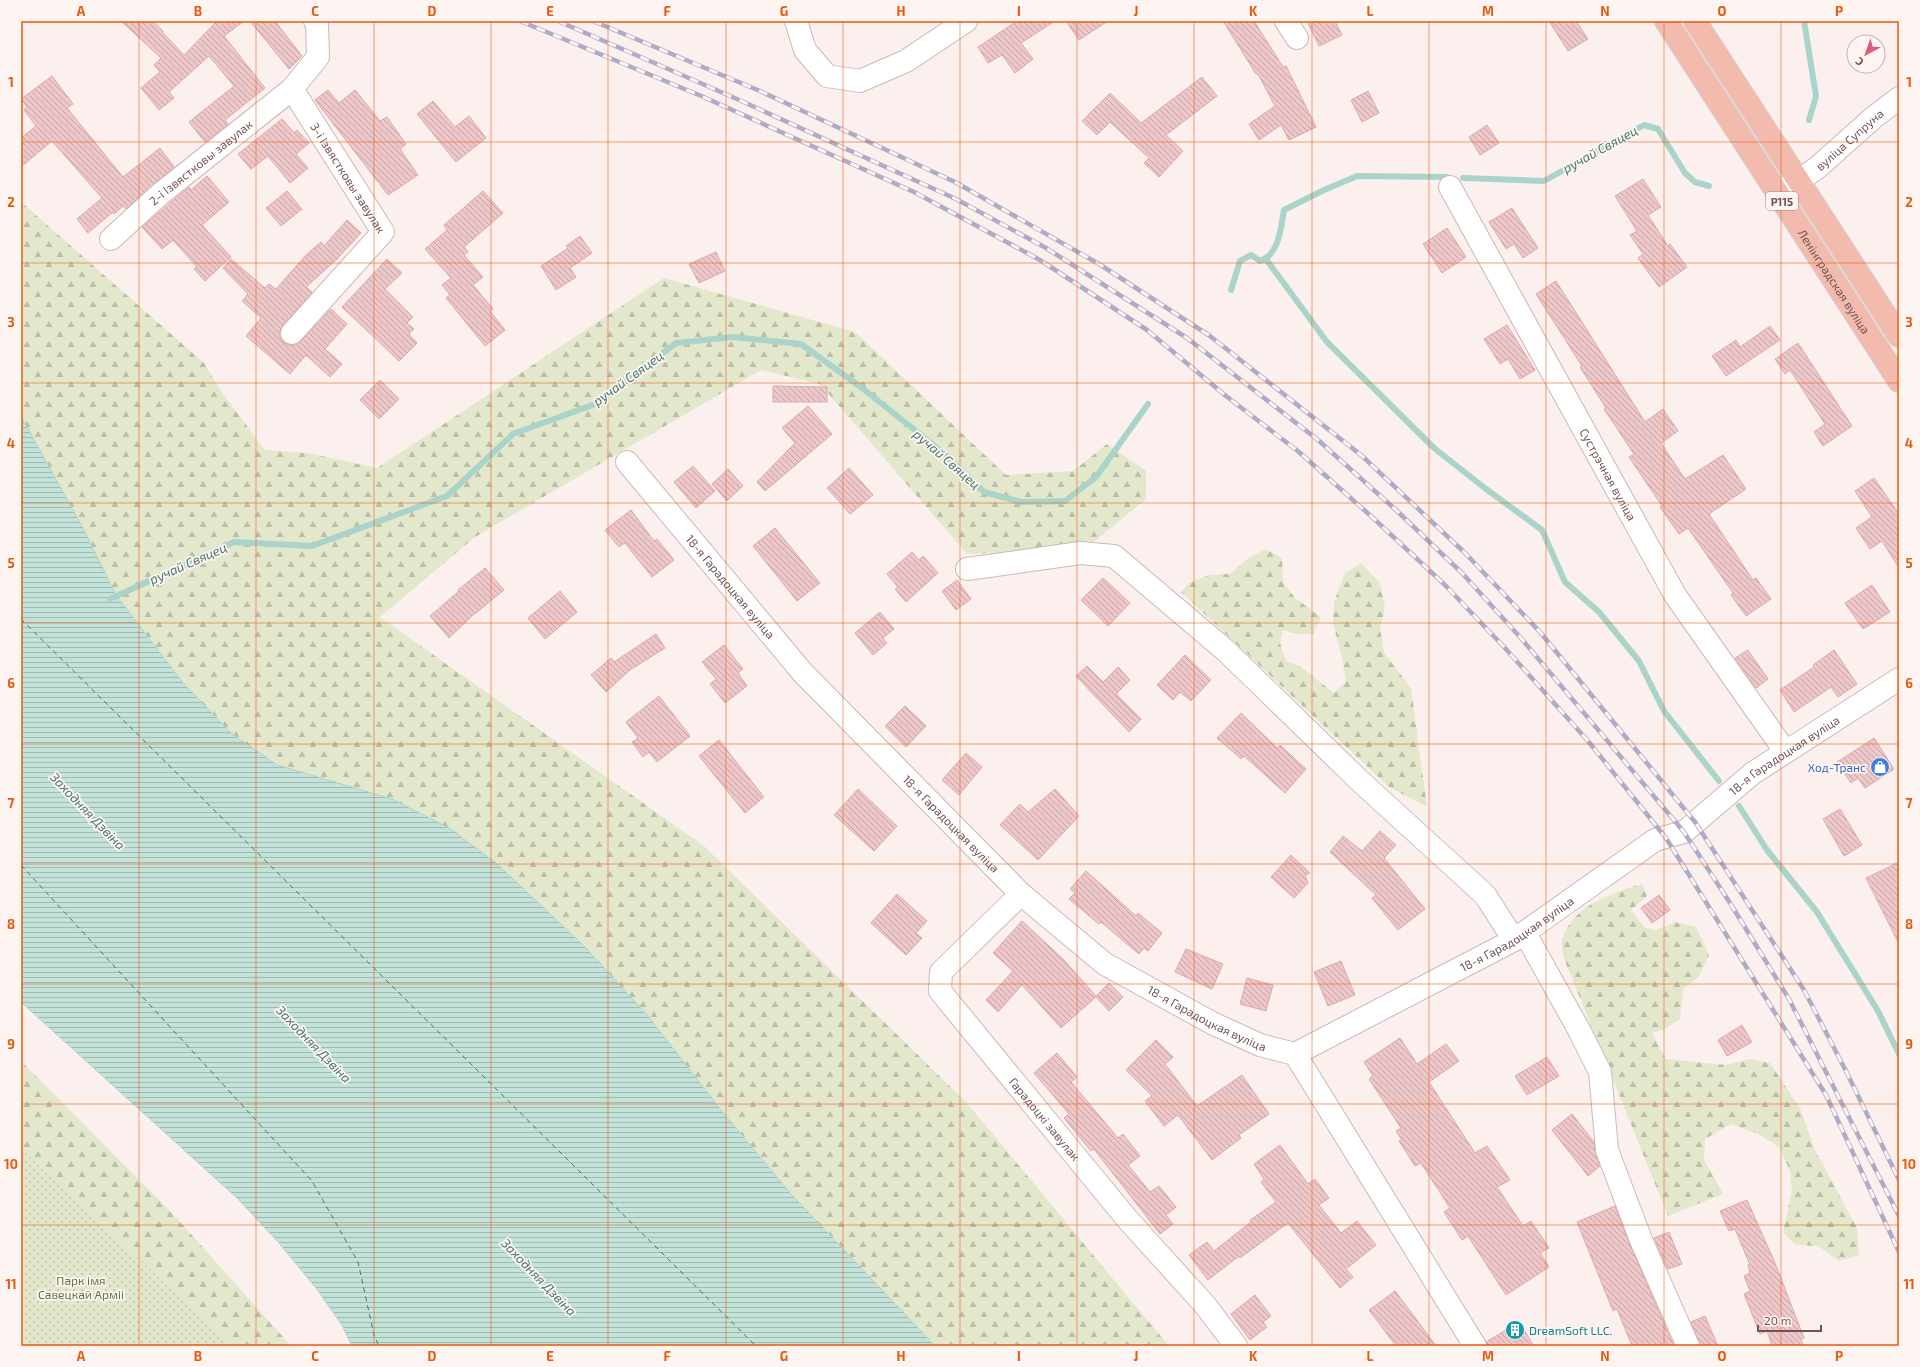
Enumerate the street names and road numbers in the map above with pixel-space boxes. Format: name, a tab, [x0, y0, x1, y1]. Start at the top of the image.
street label: вуліца Супруна	[1813, 106, 1886, 173]
street label: 2-і Ізвястковы завулак	[146, 116, 255, 208]
street label: 3-і Ізвястковы завулак	[308, 120, 389, 236]
road number: Р115	[1766, 192, 1798, 210]
street label: Ленінградская вуліца	[1795, 226, 1873, 336]
street label: Сустрэчная вуліца	[1577, 426, 1639, 523]
street label: 18-я Гарадоцкая вуліца	[683, 532, 778, 641]
street label: 18-я Гарадоцкая вуліца	[1726, 712, 1842, 798]
street label: 18-я Гарадоцкая вуліца	[900, 772, 1002, 875]
street label: 18-я Гарадоцкая вуліца	[1457, 893, 1576, 974]
street label: 18-я Гарадоцкая вуліца	[1145, 982, 1268, 1053]
street label: Гарадоцкі завулак	[1007, 1074, 1083, 1163]

